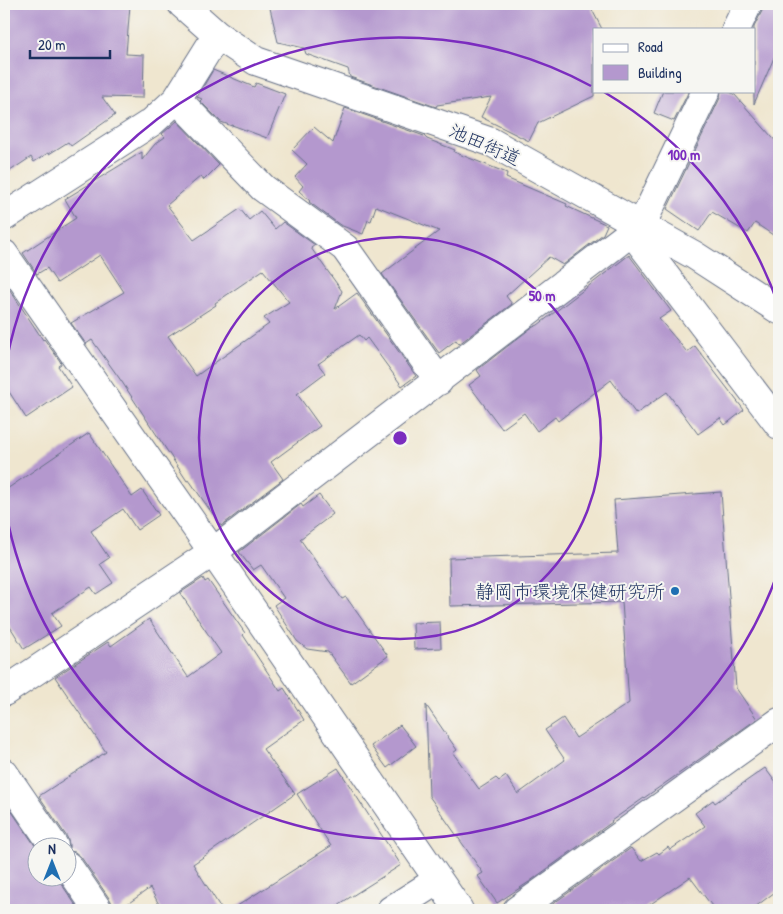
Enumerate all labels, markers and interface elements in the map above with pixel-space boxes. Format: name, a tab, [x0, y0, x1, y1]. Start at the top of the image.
scale bar	[30, 28, 110, 60]
legend	[593, 28, 756, 92]
text: 20 m	[38, 34, 65, 55]
text: Road	[638, 36, 663, 57]
text: Building	[638, 62, 682, 83]
street label: 池田街道	[445, 117, 525, 171]
text: 100 m	[668, 144, 700, 165]
text: 50 m	[529, 285, 555, 306]
centre of rings	[391, 429, 409, 447]
place label: 静岡市環境保健研究所	[475, 578, 665, 604]
marker: 静岡市環境保健研究所	[669, 585, 681, 597]
north arrow	[28, 836, 78, 886]
text: N	[48, 839, 56, 858]

